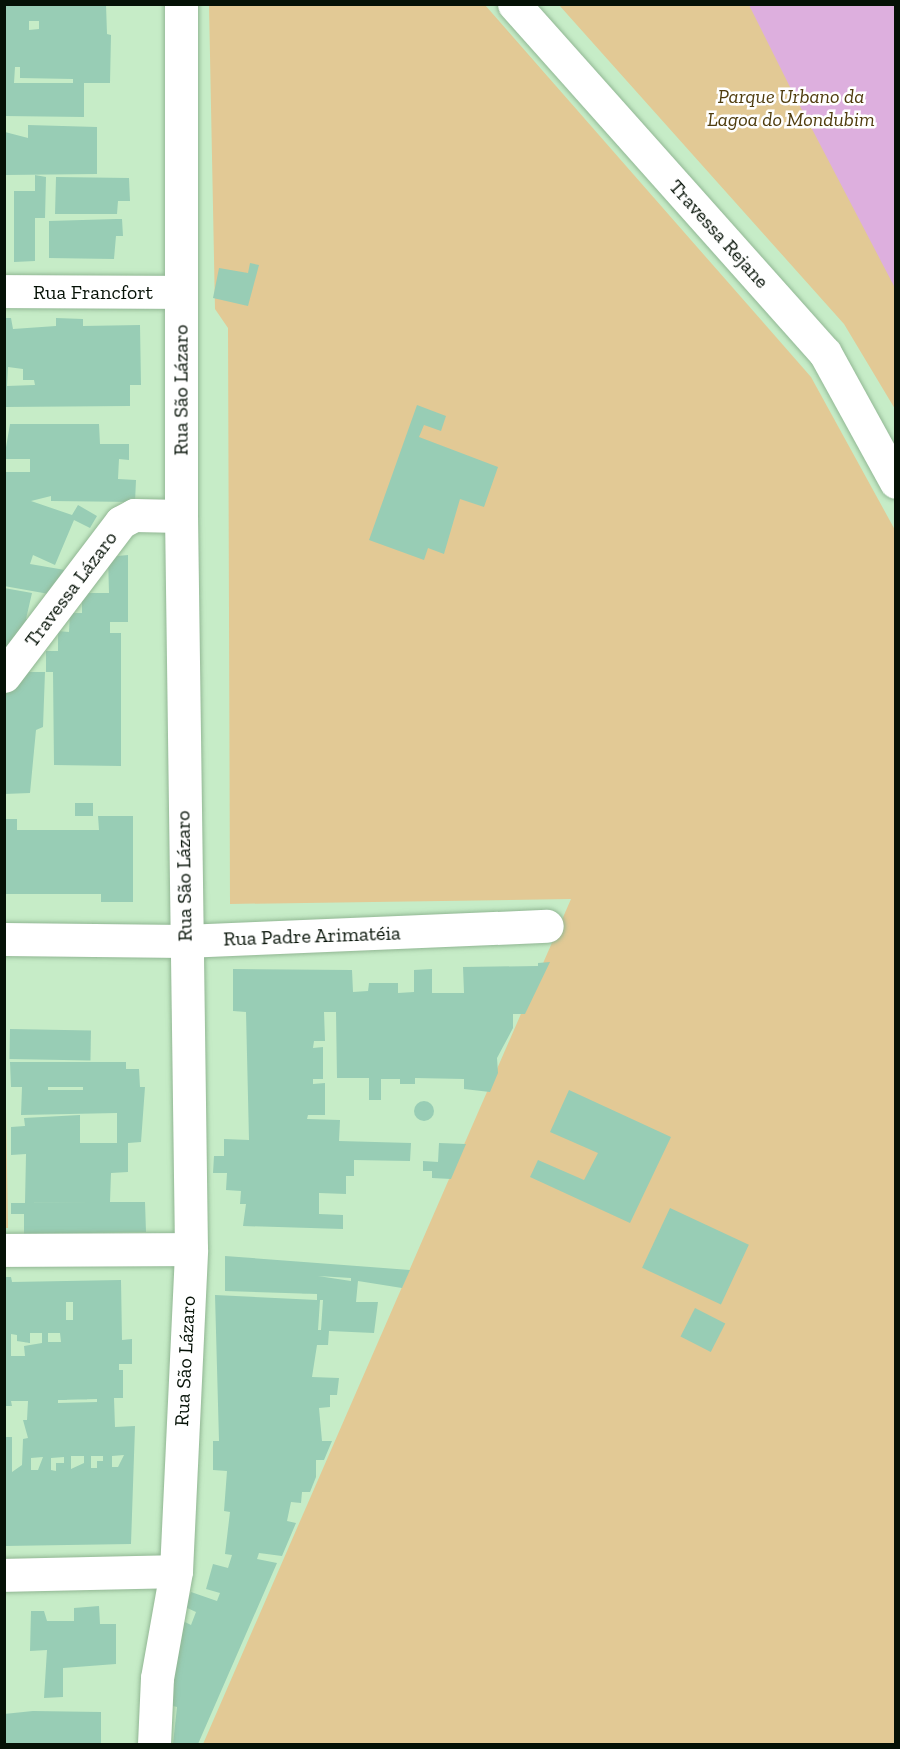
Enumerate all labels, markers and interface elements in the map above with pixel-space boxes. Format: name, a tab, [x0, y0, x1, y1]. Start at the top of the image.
park label: Parque Urbano da Lagoa do Mondubim	[707, 84, 875, 131]
street label: Travessa Rejane	[664, 175, 774, 293]
street label: Rua Francfort	[33, 280, 153, 304]
street label: Rua São Lázaro	[169, 324, 193, 456]
street label: Travessa Lázaro	[20, 526, 122, 652]
street label: Rua São Lázaro	[171, 810, 197, 942]
street label: Rua Padre Arimatéia	[223, 921, 401, 951]
street label: Rua São Lázaro	[170, 1295, 200, 1427]

